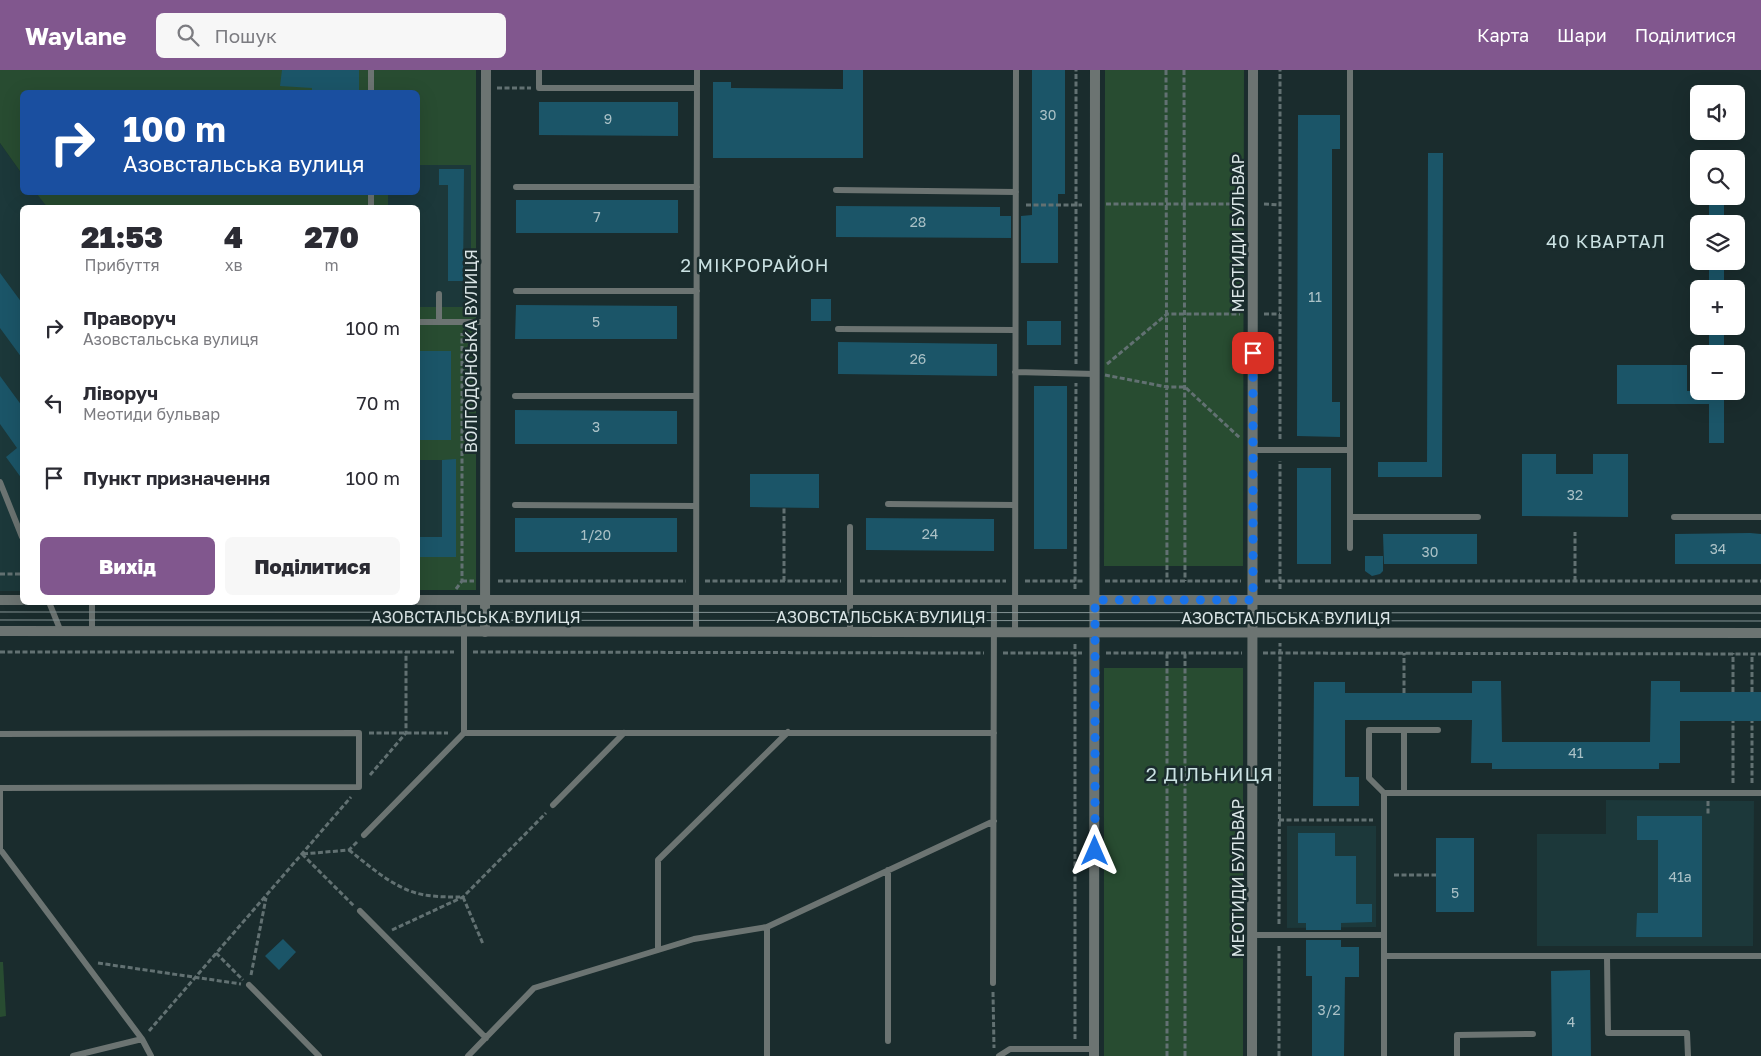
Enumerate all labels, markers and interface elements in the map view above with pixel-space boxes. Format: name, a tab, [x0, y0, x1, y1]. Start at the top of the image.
search box	[156, 13, 506, 58]
text: Waylane	[25, 21, 126, 50]
icon: search	[174, 21, 202, 49]
text: Пошук	[214, 24, 277, 47]
text: Карта	[1477, 24, 1529, 46]
text: Шари	[1557, 24, 1607, 46]
text: Поділитися	[1635, 24, 1736, 46]
map controls	[1690, 85, 1745, 400]
button: sound	[1690, 85, 1745, 140]
house number: 30	[1040, 106, 1056, 123]
text: 100 m	[123, 108, 226, 150]
icon: right	[40, 110, 105, 175]
house number: 9	[604, 110, 612, 127]
text: Азовстальська вулиця	[123, 150, 365, 177]
button: search	[1690, 150, 1745, 205]
street label: МЕОТИДИ БУЛЬВАР	[1228, 154, 1248, 312]
house number: 7	[593, 208, 601, 225]
house number: 28	[910, 213, 926, 230]
button: layers	[1690, 215, 1745, 270]
text: 21:53	[81, 219, 163, 255]
text: 4	[224, 219, 243, 255]
text: 270	[304, 219, 359, 255]
district label: 40 КВАРТАЛ	[1546, 230, 1666, 252]
street label: ВОЛГОДОНСЬКА ВУЛИЦЯ	[461, 249, 481, 453]
district label: 2 МІКРОРАЙОН	[681, 254, 829, 276]
text: Прибуття	[84, 255, 160, 275]
text: хв	[225, 255, 243, 275]
text: m	[324, 255, 339, 275]
button: +	[1690, 280, 1745, 335]
house number: 11	[1308, 288, 1322, 305]
text: Праворуч	[83, 306, 176, 329]
house number: 5	[592, 313, 600, 330]
icon: right	[40, 314, 68, 342]
text: 100 m	[346, 316, 400, 339]
text: Азовстальська вулиця	[83, 329, 259, 349]
pin	[1232, 332, 1274, 374]
icon: arrive	[1239, 339, 1267, 367]
button: −	[1690, 345, 1745, 400]
house number: 26	[910, 350, 926, 367]
text: Ліворуч	[83, 381, 158, 404]
icon: left	[40, 389, 68, 417]
text: 70 m	[357, 391, 400, 414]
text: Меотиди бульвар	[83, 404, 220, 424]
house number: 3	[592, 418, 600, 435]
icon: arrive	[40, 464, 68, 492]
text: Пункт призначення	[83, 466, 270, 489]
text: 100 m	[346, 466, 400, 489]
house number: 32	[1567, 486, 1583, 503]
house number: 24	[922, 525, 938, 542]
house number: 1/20	[581, 526, 611, 543]
button: Вихід	[40, 537, 215, 595]
button: Поділитися	[225, 537, 400, 595]
house number: 34	[1710, 540, 1726, 557]
house number: 30	[1422, 543, 1438, 560]
street label: АЗОВСТАЛЬСЬКА ВУЛИЦЯ	[371, 607, 581, 627]
street label: АЗОВСТАЛЬСЬКА ВУЛИЦЯ	[776, 607, 986, 627]
street label: АЗОВСТАЛЬСЬКА ВУЛИЦЯ	[1181, 608, 1391, 628]
house number: 41	[1568, 744, 1584, 761]
district label: 2 ДІЛЬНИЦЯ	[1146, 762, 1274, 785]
street label: МЕОТИДИ БУЛЬВАР	[1228, 799, 1248, 957]
position arrow	[1068, 824, 1120, 876]
house number: 41а	[1668, 868, 1692, 885]
house number: 5	[1451, 884, 1459, 901]
house number: 3/2	[1317, 1001, 1341, 1018]
house number: 4	[1567, 1013, 1575, 1030]

